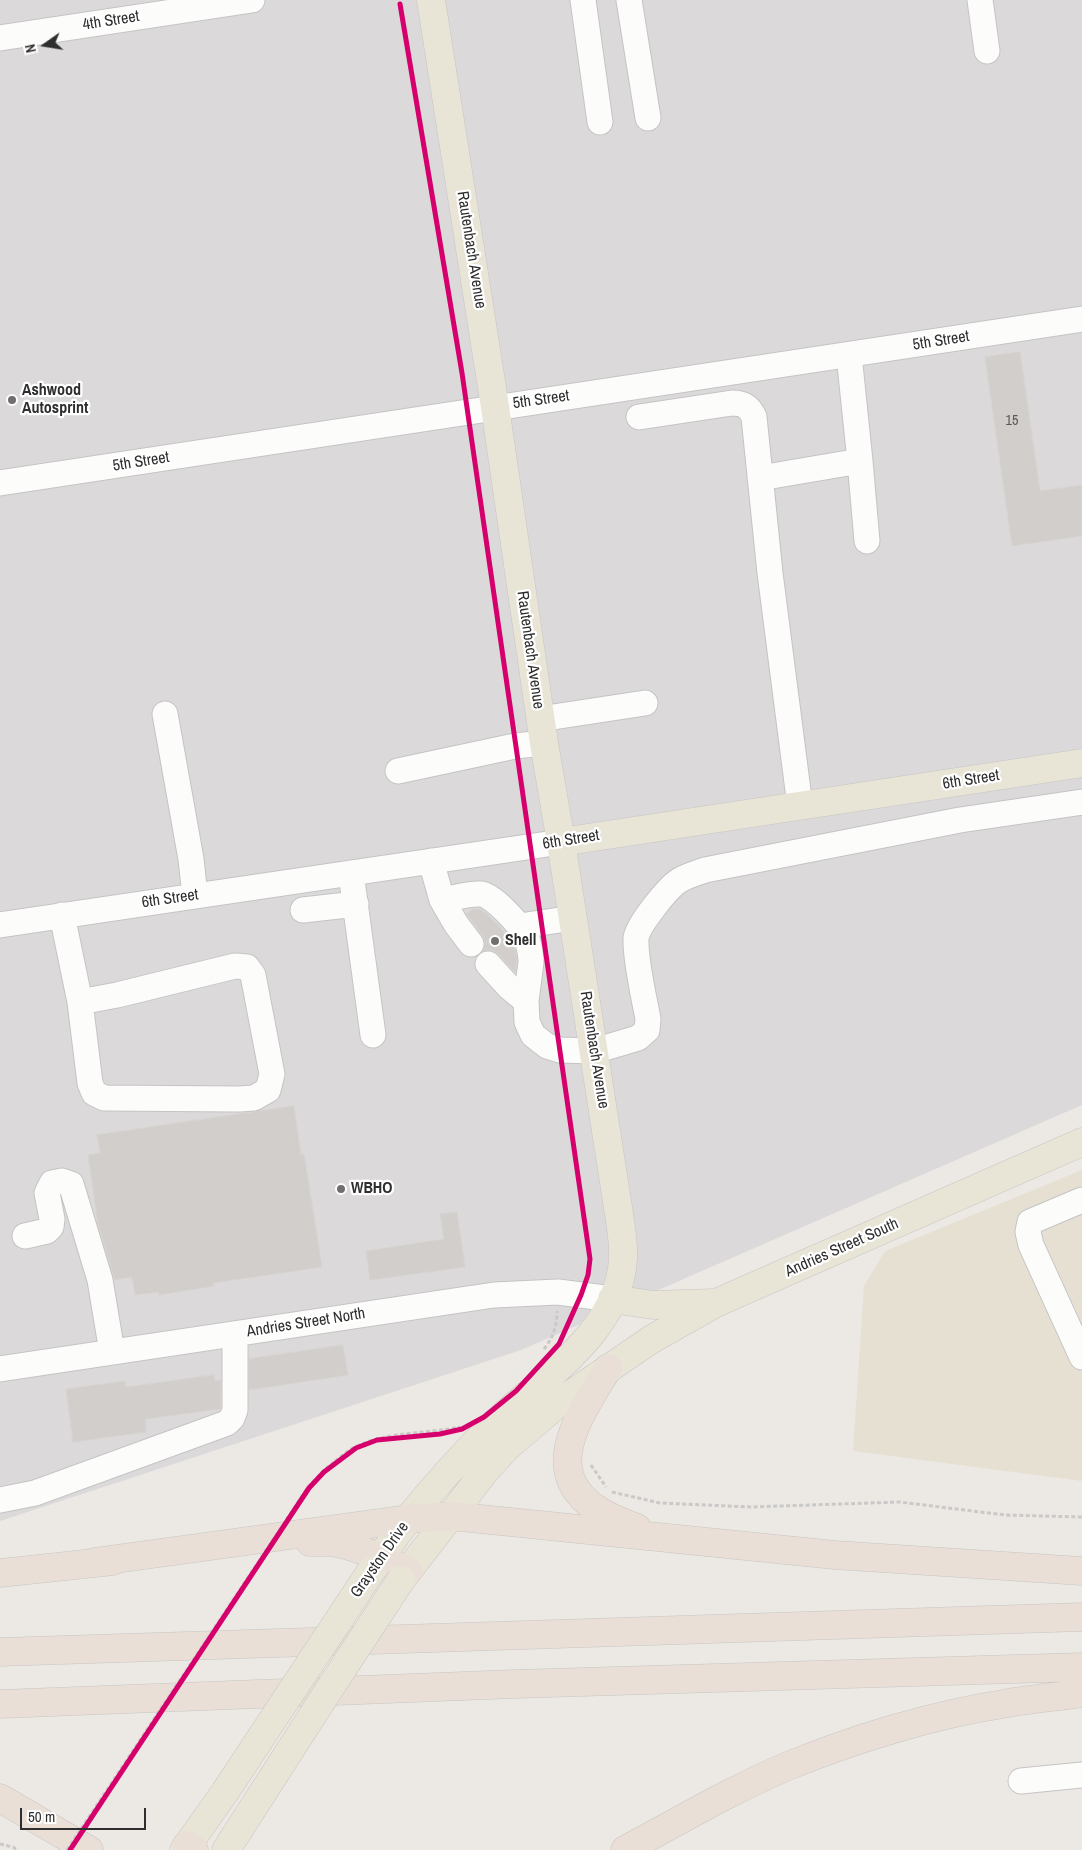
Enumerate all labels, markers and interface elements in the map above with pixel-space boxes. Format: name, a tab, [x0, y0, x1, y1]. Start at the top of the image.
street label: 4th Street	[81, 7, 141, 35]
north arrow	[20, 20, 70, 70]
text: N	[21, 42, 40, 54]
street label: Rautenbach Avenue	[452, 190, 490, 310]
street label: 5th Street	[911, 327, 971, 355]
place label: Ashwood Autosprint	[22, 381, 88, 419]
street label: 5th Street	[511, 387, 571, 413]
marker: Ashwood Autosprint	[6, 394, 18, 406]
house number: 15	[1006, 413, 1018, 429]
street label: 5th Street	[111, 448, 171, 476]
street label: Rautenbach Avenue	[512, 590, 548, 710]
street label: 6th Street	[941, 766, 1001, 794]
street label: 6th Street	[541, 826, 601, 854]
street label: 6th Street	[140, 886, 200, 912]
place label: Shell	[505, 931, 536, 951]
marker: Shell	[489, 935, 501, 947]
street label: Rautenbach Avenue	[575, 990, 613, 1110]
place label: WBHO	[351, 1179, 393, 1199]
marker: WBHO	[335, 1183, 347, 1195]
street label: Andries Street South	[782, 1214, 902, 1282]
street label: Andries Street North	[245, 1304, 367, 1342]
street label: Grayston Drive	[347, 1518, 413, 1602]
scale bar	[22, 1798, 149, 1830]
text: 50 m	[28, 1806, 55, 1827]

